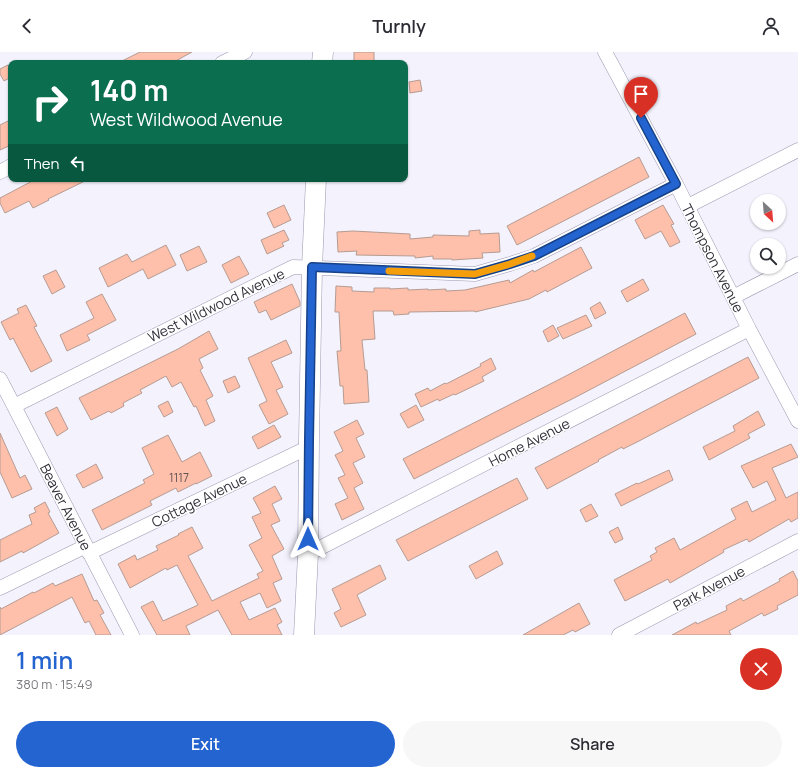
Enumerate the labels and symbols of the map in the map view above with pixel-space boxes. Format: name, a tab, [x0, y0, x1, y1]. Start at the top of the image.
pin	[624, 77, 658, 118]
north arrow	[750, 194, 786, 230]
street label: Thompson Avenue	[677, 200, 749, 316]
street label: West Wildwood Avenue	[144, 264, 288, 346]
street label: Home Avenue	[485, 413, 573, 471]
street label: Beaver Avenue	[36, 460, 96, 554]
street label: Cottage Avenue	[148, 469, 250, 531]
house number: 1117	[169, 469, 189, 486]
position arrow	[287, 518, 329, 560]
street label: Park Avenue	[670, 561, 748, 615]

